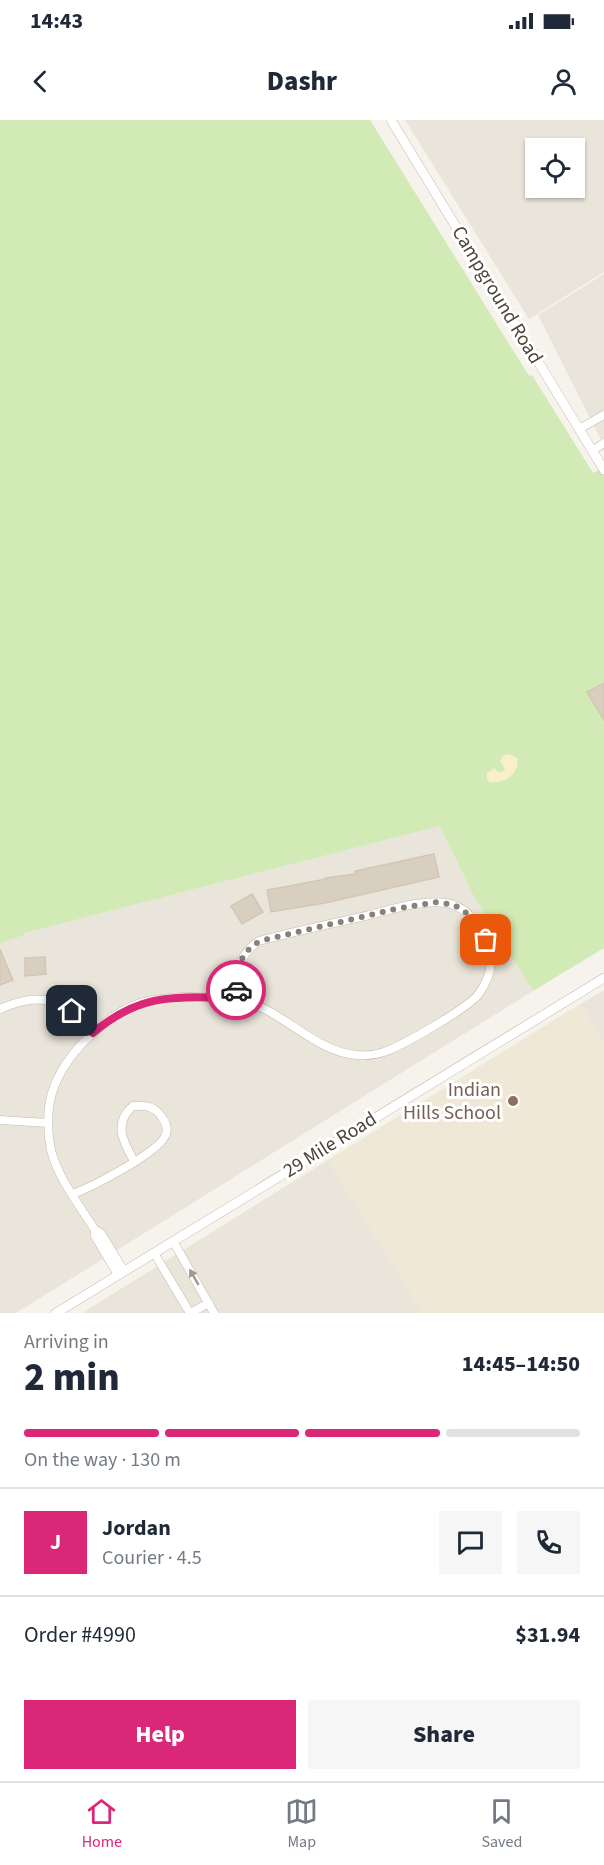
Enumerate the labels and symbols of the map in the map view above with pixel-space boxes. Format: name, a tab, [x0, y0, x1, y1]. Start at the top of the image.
street label: Campground Road	[445, 221, 549, 369]
pin	[460, 914, 511, 965]
courier	[206, 960, 266, 1020]
pin	[46, 985, 97, 1036]
place label: Indian Hills School	[403, 1076, 501, 1127]
marker: Indian Hills School	[506, 1094, 520, 1108]
street label: 29 Mile Road	[278, 1105, 382, 1185]
one-way arrow	[189, 1268, 199, 1285]

